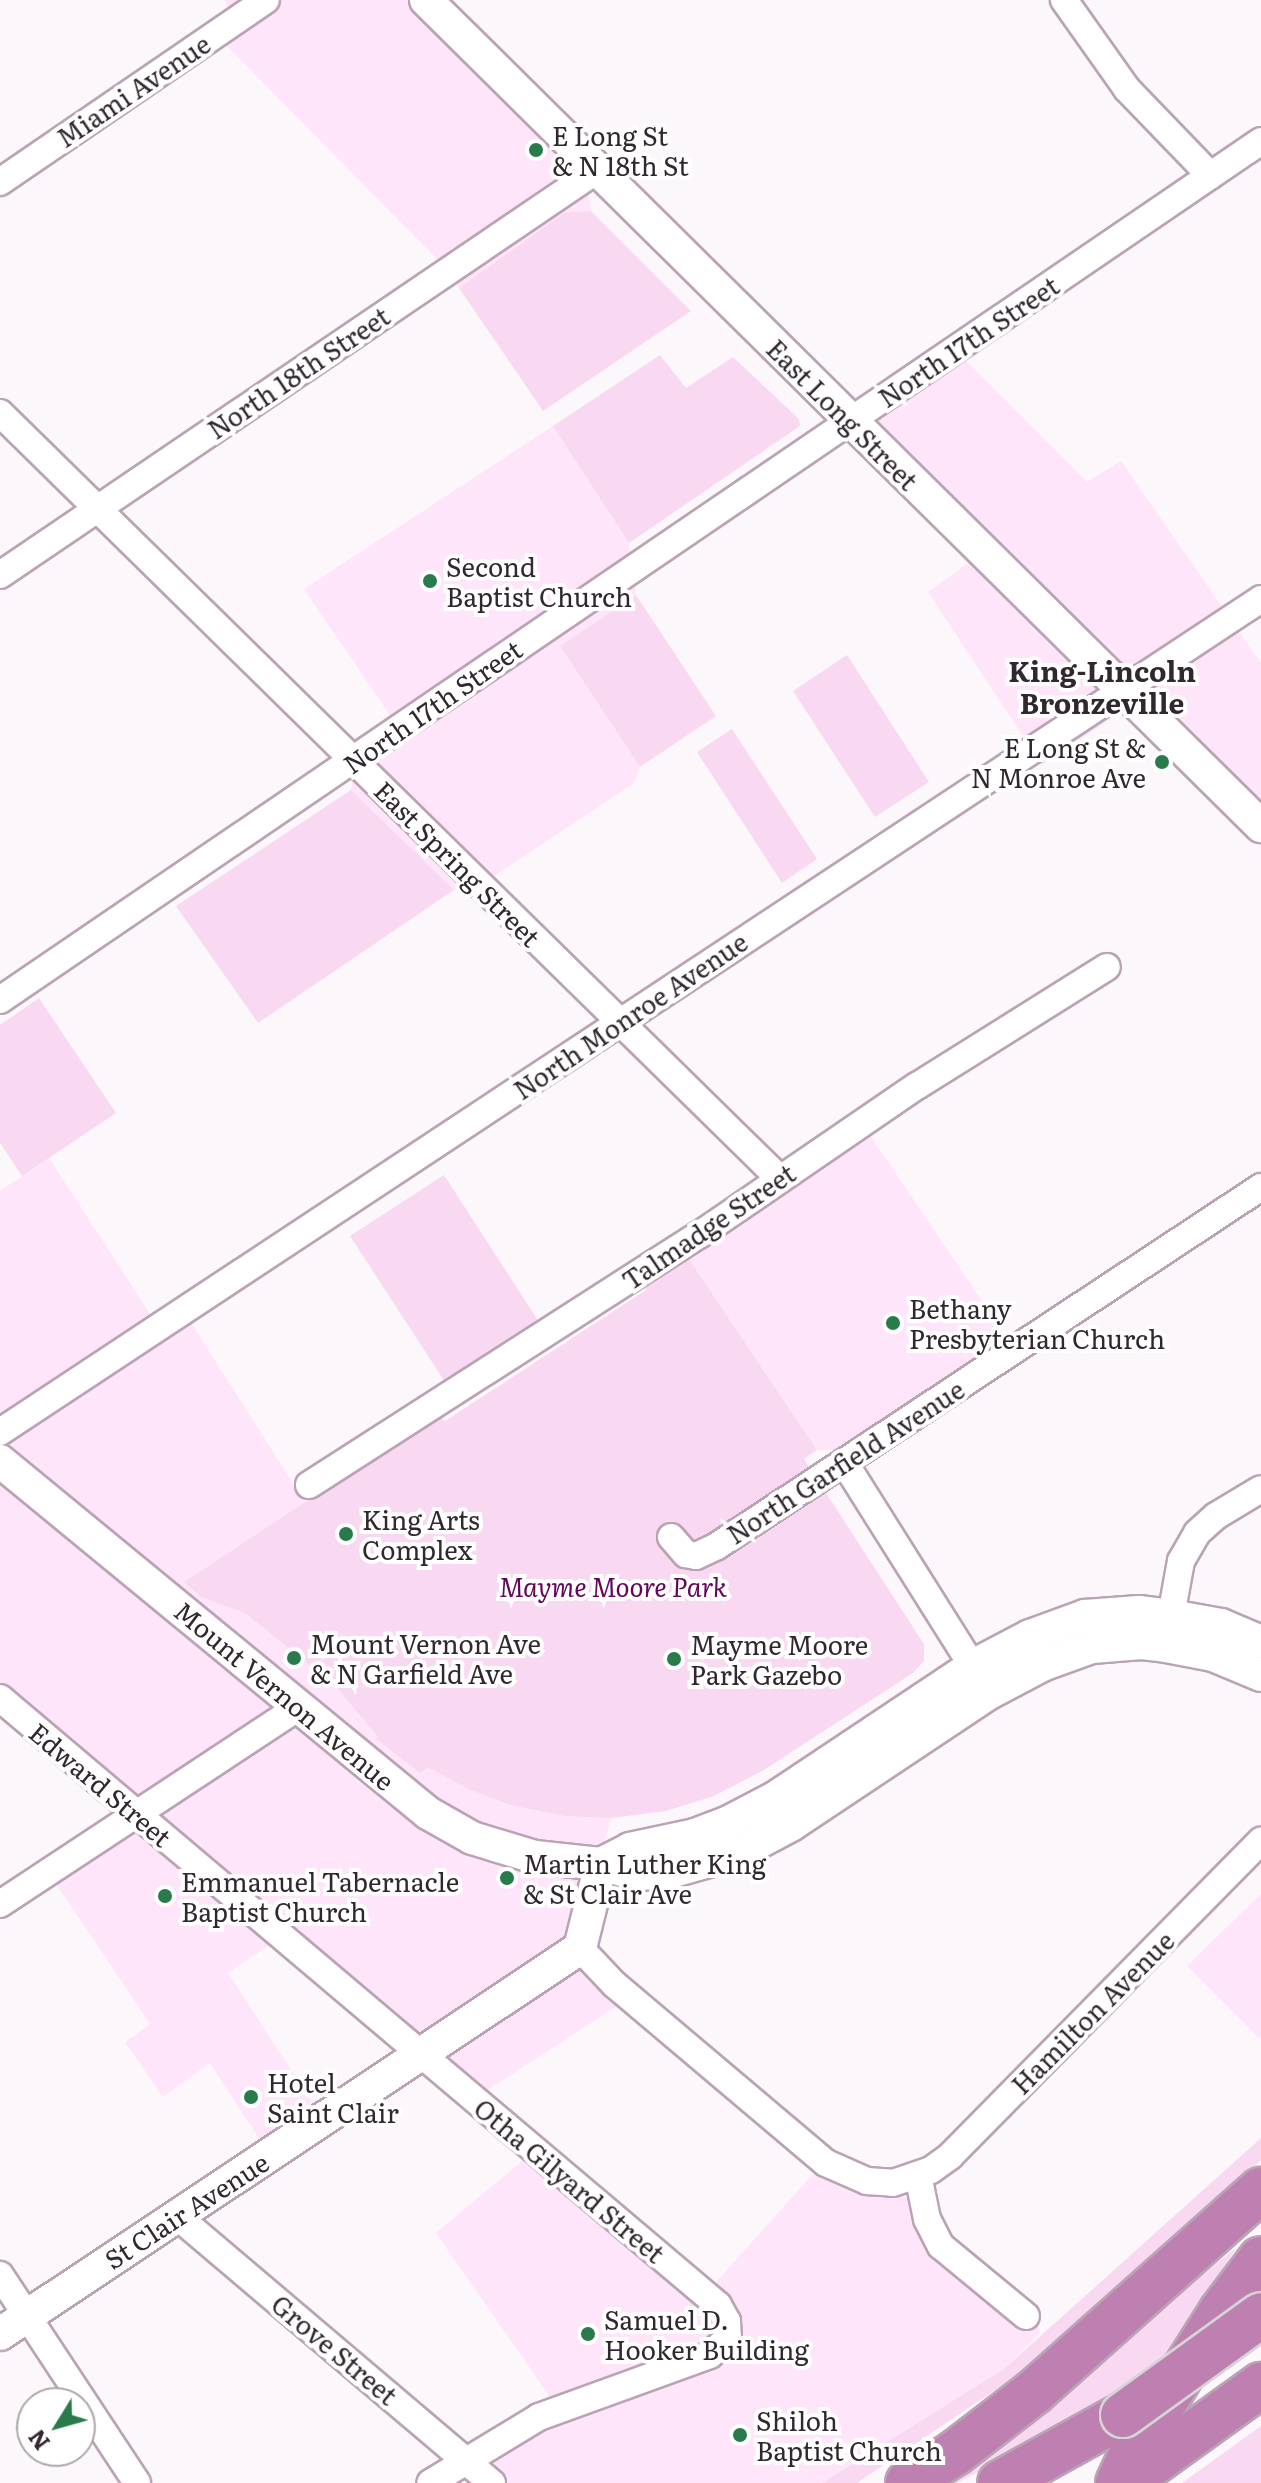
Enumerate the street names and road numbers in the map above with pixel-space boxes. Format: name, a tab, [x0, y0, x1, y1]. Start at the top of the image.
street label: Miami Avenue	[50, 27, 216, 153]
street label: North 17th Street	[872, 269, 1064, 413]
street label: North 18th Street	[201, 300, 395, 444]
street label: East Long Street	[761, 332, 925, 496]
street label: North 17th Street	[337, 633, 527, 779]
street label: East Spring Street	[369, 774, 547, 952]
street label: North Monroe Avenue	[507, 925, 753, 1105]
street label: Talmadge Street	[616, 1157, 800, 1295]
street label: North Garfield Avenue	[720, 1373, 970, 1549]
street label: Mount Vernon Avenue	[169, 1594, 401, 1796]
street label: Edward Street	[24, 1716, 178, 1852]
street label: Hamilton Avenue	[1004, 1924, 1180, 2100]
street label: Otha Gilyard Street	[469, 2091, 671, 2269]
street label: St Clair Avenue	[98, 2145, 274, 2275]
street label: Grove Street	[266, 2287, 404, 2411]

